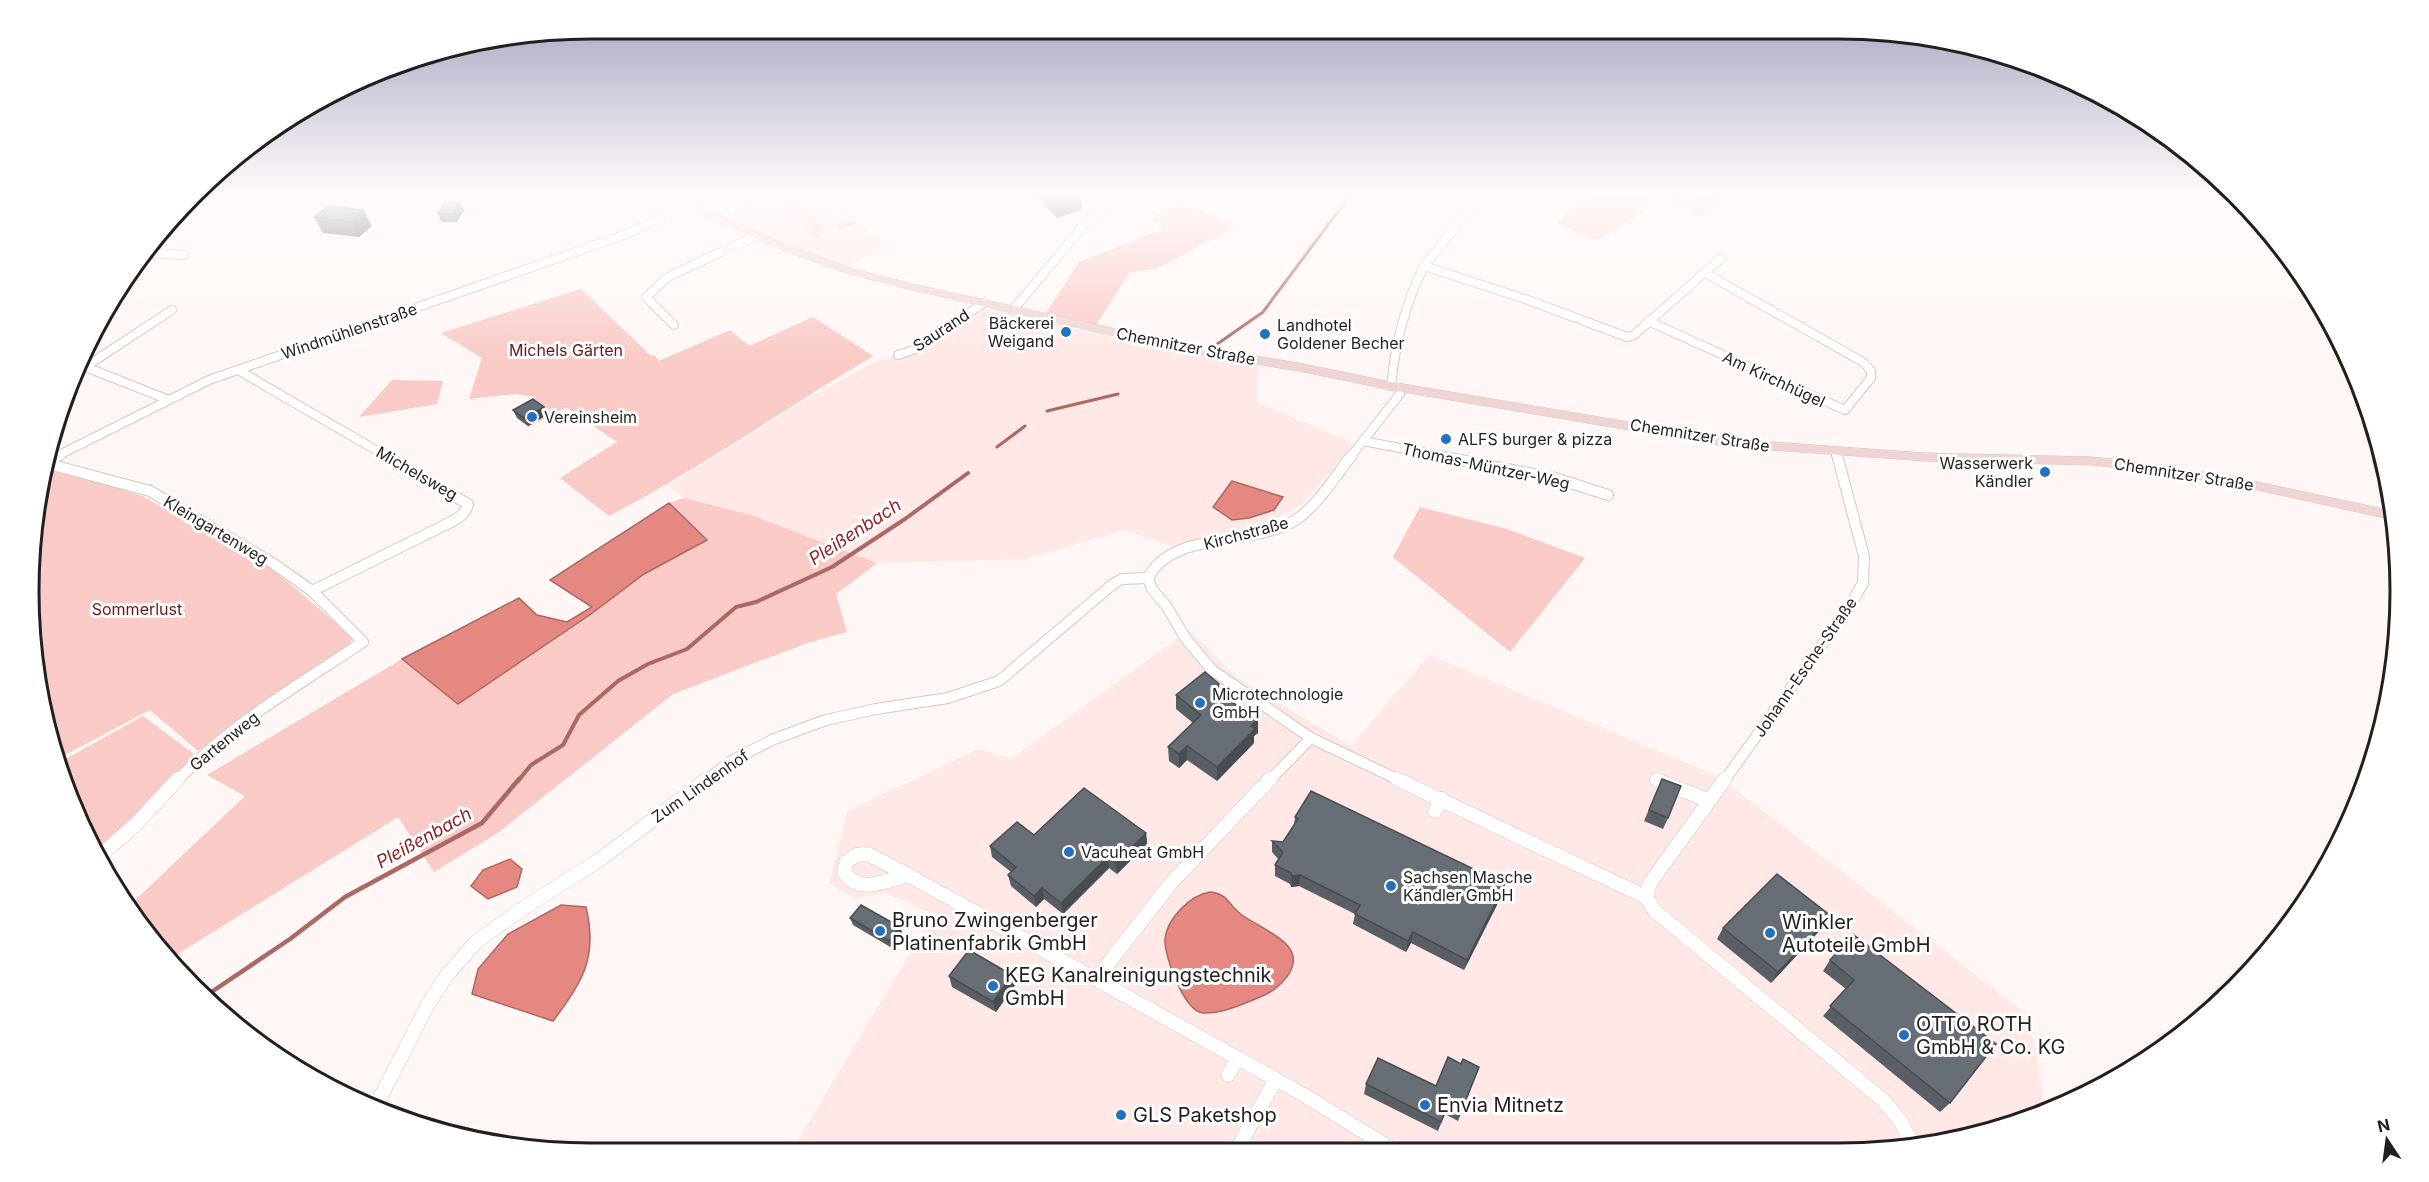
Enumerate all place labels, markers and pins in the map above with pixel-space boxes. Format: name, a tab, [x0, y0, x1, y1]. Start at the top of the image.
place label: Bäckerei Weigand	[988, 313, 1054, 351]
place label: Landhotel Goldener Becher	[1277, 315, 1405, 353]
marker: Bäckerei Weigand	[1059, 325, 1073, 339]
marker: Landhotel Goldener Becher	[1258, 327, 1272, 341]
place label: Vereinsheim	[544, 407, 637, 427]
marker: Vereinsheim	[525, 410, 539, 424]
place label: ALFS burger & pizza	[1458, 429, 1612, 449]
marker: ALFS burger & pizza	[1439, 432, 1453, 446]
place label: Wasserwerk Kändler	[1940, 453, 2033, 491]
marker: Wasserwerk Kändler	[2038, 465, 2052, 479]
place label: Microtechnologie GmbH	[1212, 684, 1343, 722]
marker: Microtechnologie GmbH	[1193, 696, 1207, 710]
place label: Vacuheat GmbH	[1081, 842, 1204, 862]
marker: Vacuheat GmbH	[1062, 845, 1076, 859]
place label: Sachsen Masche Kändler GmbH	[1403, 867, 1532, 905]
marker: Sachsen Masche Kändler GmbH	[1384, 879, 1398, 893]
place label: Bruno Zwingenberger Platinenfabrik GmbH	[892, 908, 1098, 955]
place label: Winkler Autoteile GmbH	[1782, 910, 1931, 957]
marker: Bruno Zwingenberger Platinenfabrik GmbH	[873, 924, 887, 938]
marker: Winkler Autoteile GmbH	[1763, 926, 1777, 940]
place label: KEG Kanalreinigungstechnik GmbH	[1005, 963, 1272, 1010]
marker: KEG Kanalreinigungstechnik GmbH	[986, 979, 1000, 993]
place label: OTTO ROTH GmbH & Co. KG	[1916, 1012, 2065, 1059]
marker: OTTO ROTH GmbH & Co. KG	[1897, 1028, 1911, 1042]
place label: Envia Mitnetz	[1437, 1093, 1564, 1117]
marker: Envia Mitnetz	[1418, 1098, 1432, 1112]
place label: GLS Paketshop	[1133, 1103, 1277, 1127]
marker: GLS Paketshop	[1114, 1108, 1128, 1122]

